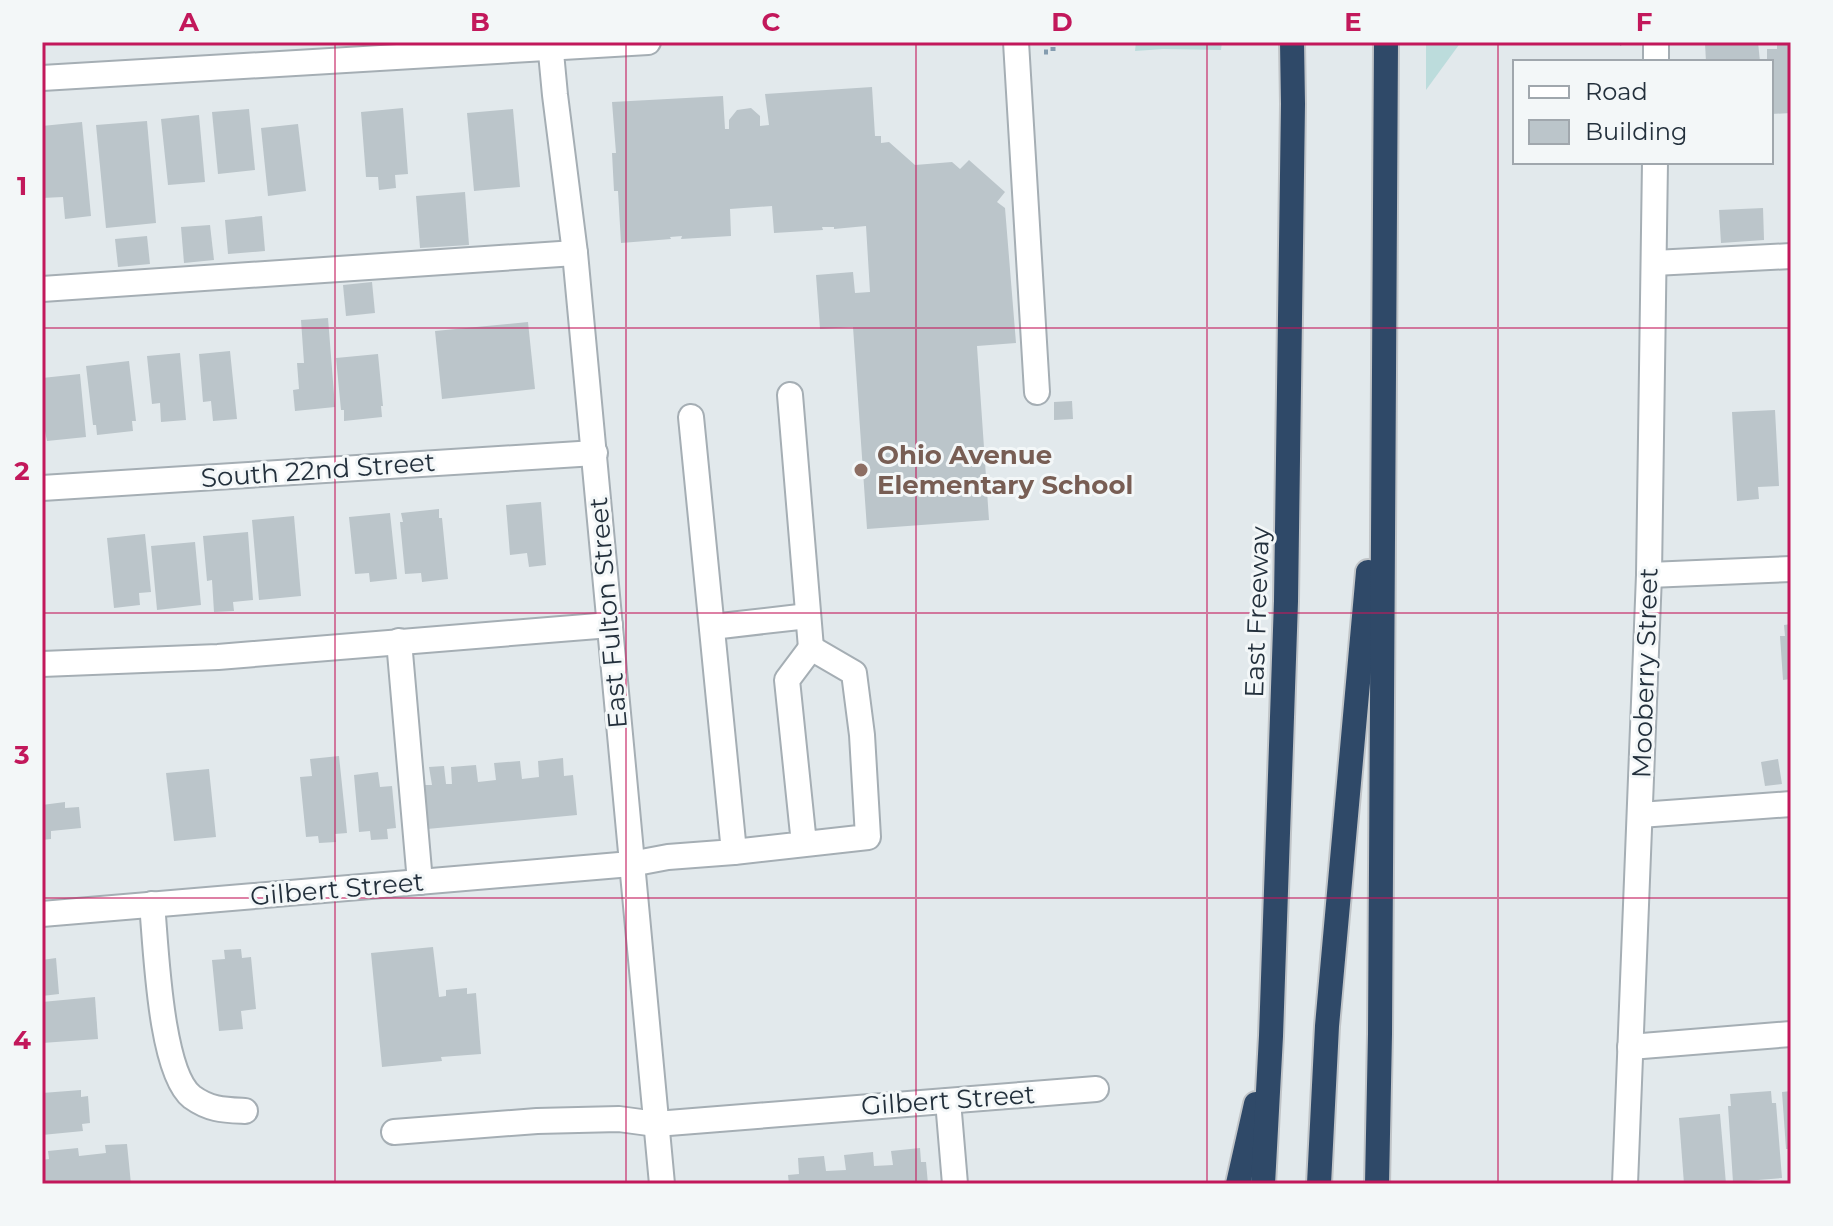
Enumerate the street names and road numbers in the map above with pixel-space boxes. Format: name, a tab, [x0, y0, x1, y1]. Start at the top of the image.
street label: South 22nd Street	[200, 446, 436, 494]
street label: East Fulton Street	[582, 496, 634, 730]
street label: East Freeway	[1238, 525, 1276, 698]
street label: Mooberry Street	[1625, 567, 1665, 779]
street label: Gilbert Street	[249, 865, 425, 913]
street label: Gilbert Street	[860, 1078, 1036, 1122]

